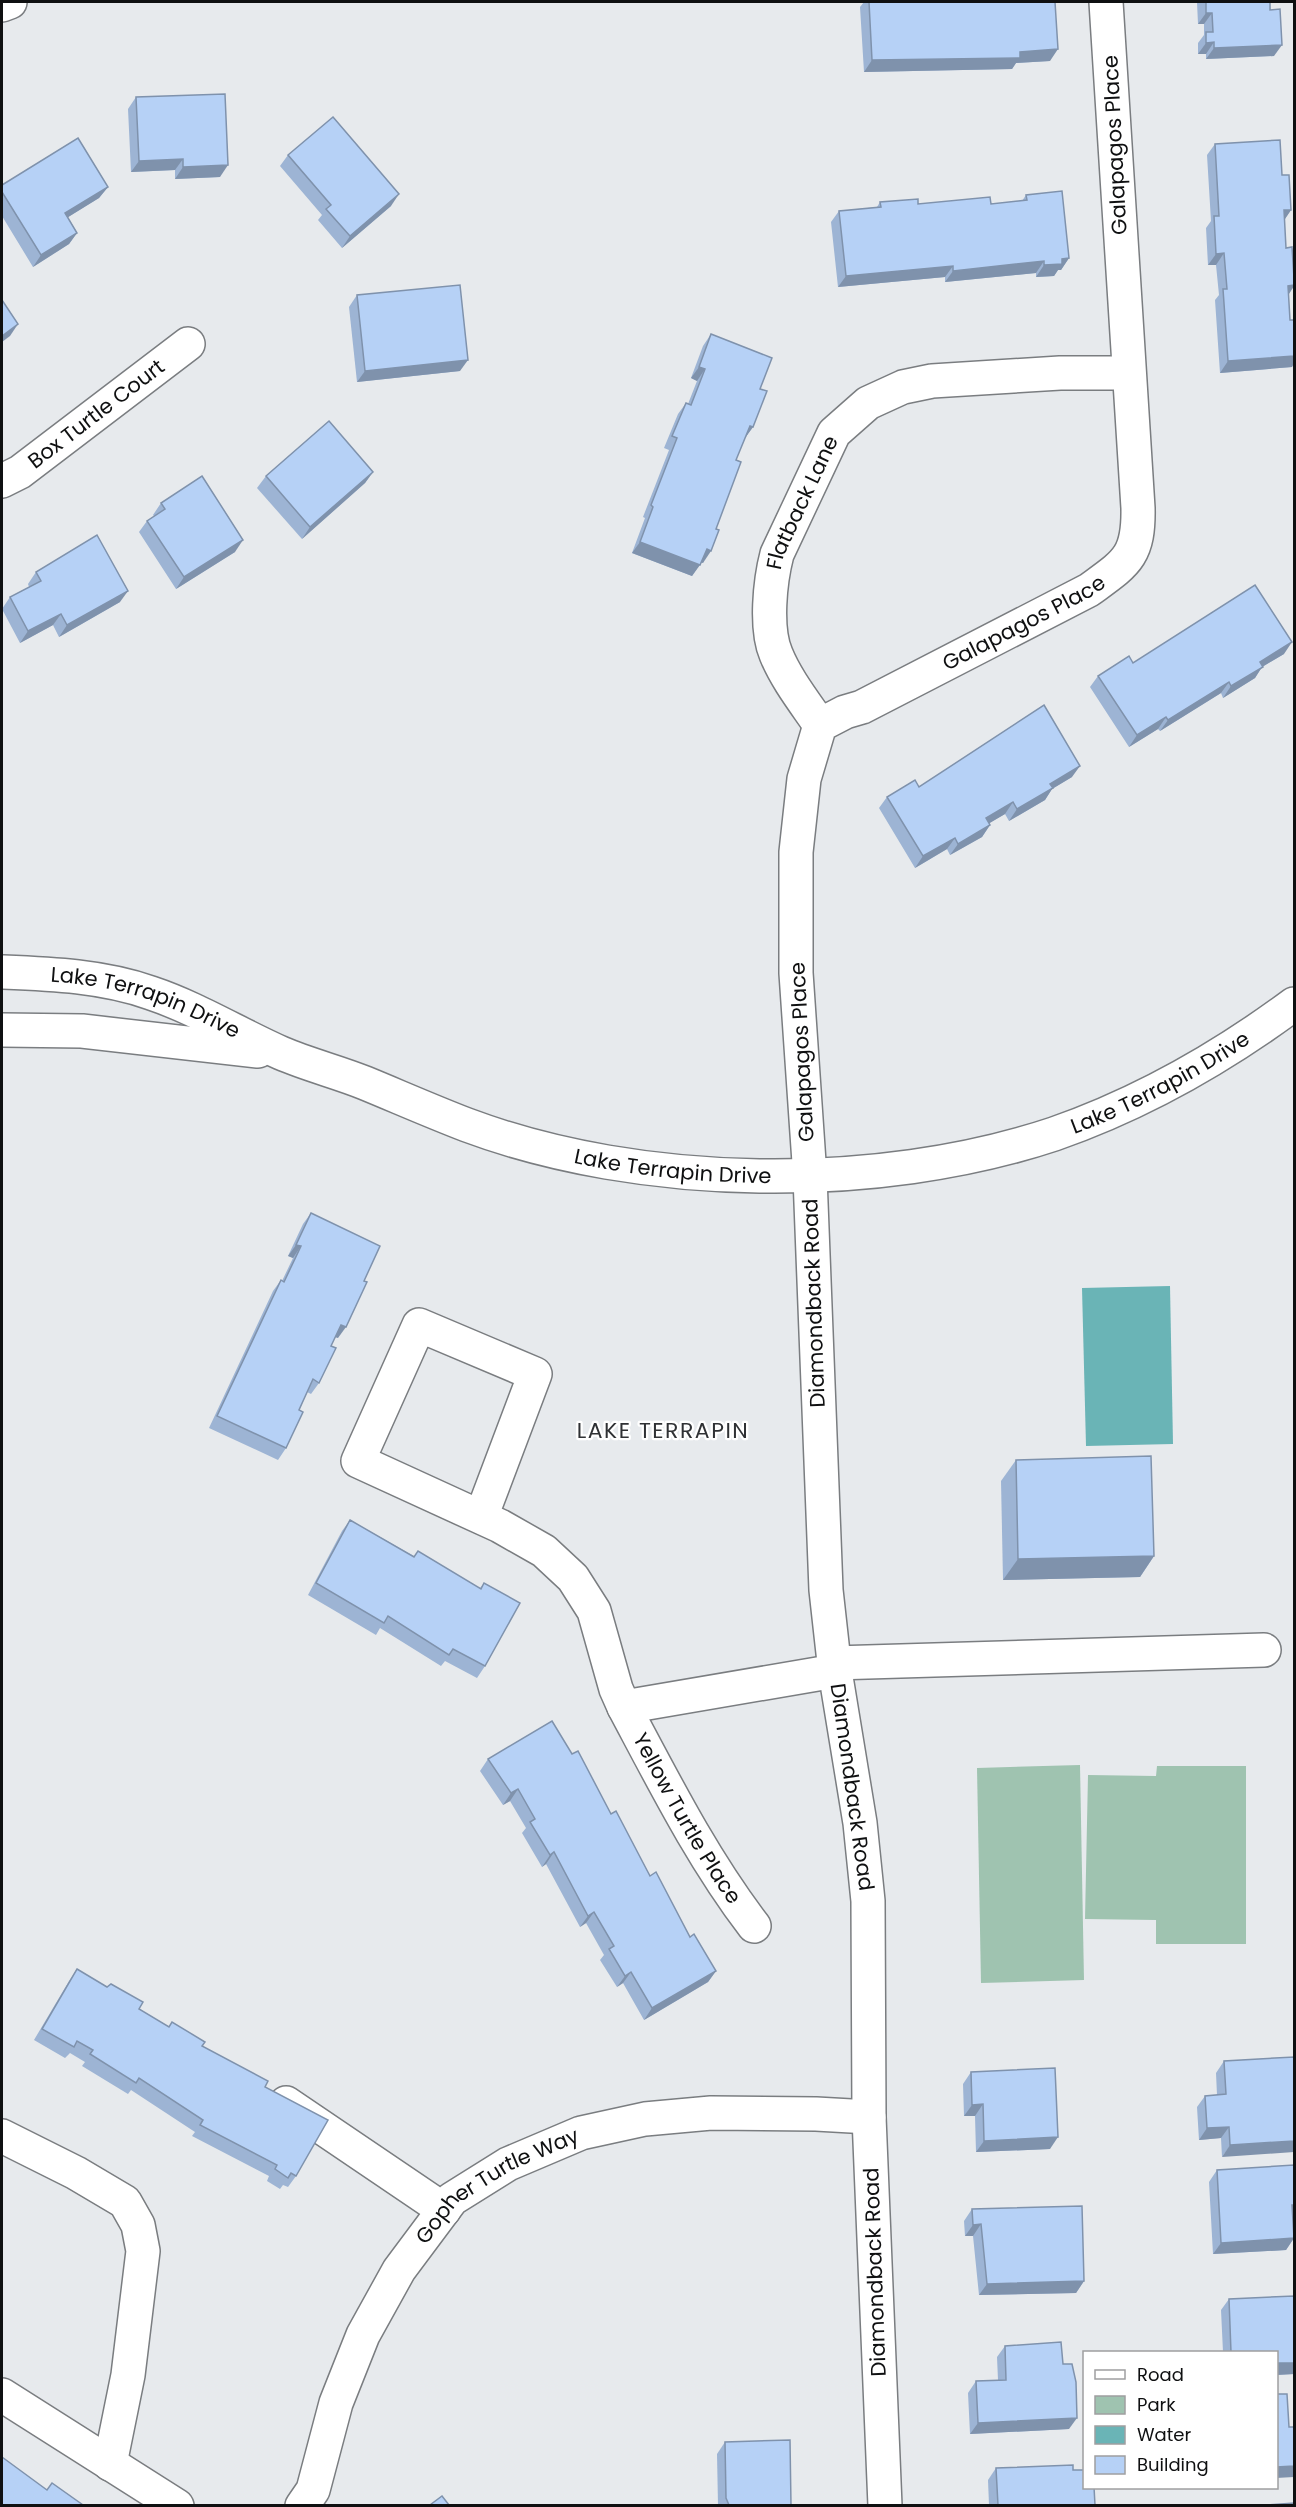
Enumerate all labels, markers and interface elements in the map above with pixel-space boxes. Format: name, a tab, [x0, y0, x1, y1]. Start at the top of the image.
street label: Galapagos Place	[1095, 54, 1134, 236]
street label: Box Turtle Court	[22, 352, 170, 475]
street label: Flatback Lane	[759, 430, 845, 572]
street label: Galapagos Place	[937, 568, 1111, 677]
street label: Lake Terrapin Drive	[50, 960, 245, 1045]
street label: Galapagos Place	[782, 961, 821, 1143]
street label: Lake Terrapin Drive	[1066, 1024, 1255, 1141]
street label: Lake Terrapin Drive	[572, 1141, 772, 1190]
street label: Diamondback Road	[795, 1198, 832, 1408]
district label: LAKE TERRAPIN	[577, 1415, 749, 1446]
street label: Diamondback Road	[824, 1681, 881, 1892]
street label: Yellow Turtle Place	[626, 1728, 748, 1909]
street label: Gopher Turtle Way	[408, 2121, 583, 2250]
street label: Diamondback Road	[856, 2167, 893, 2377]
legend	[1083, 2351, 1278, 2489]
text: Road	[1137, 2362, 1184, 2387]
text: Park	[1137, 2392, 1176, 2417]
text: Water	[1137, 2422, 1191, 2447]
text: Building	[1137, 2452, 1209, 2477]

